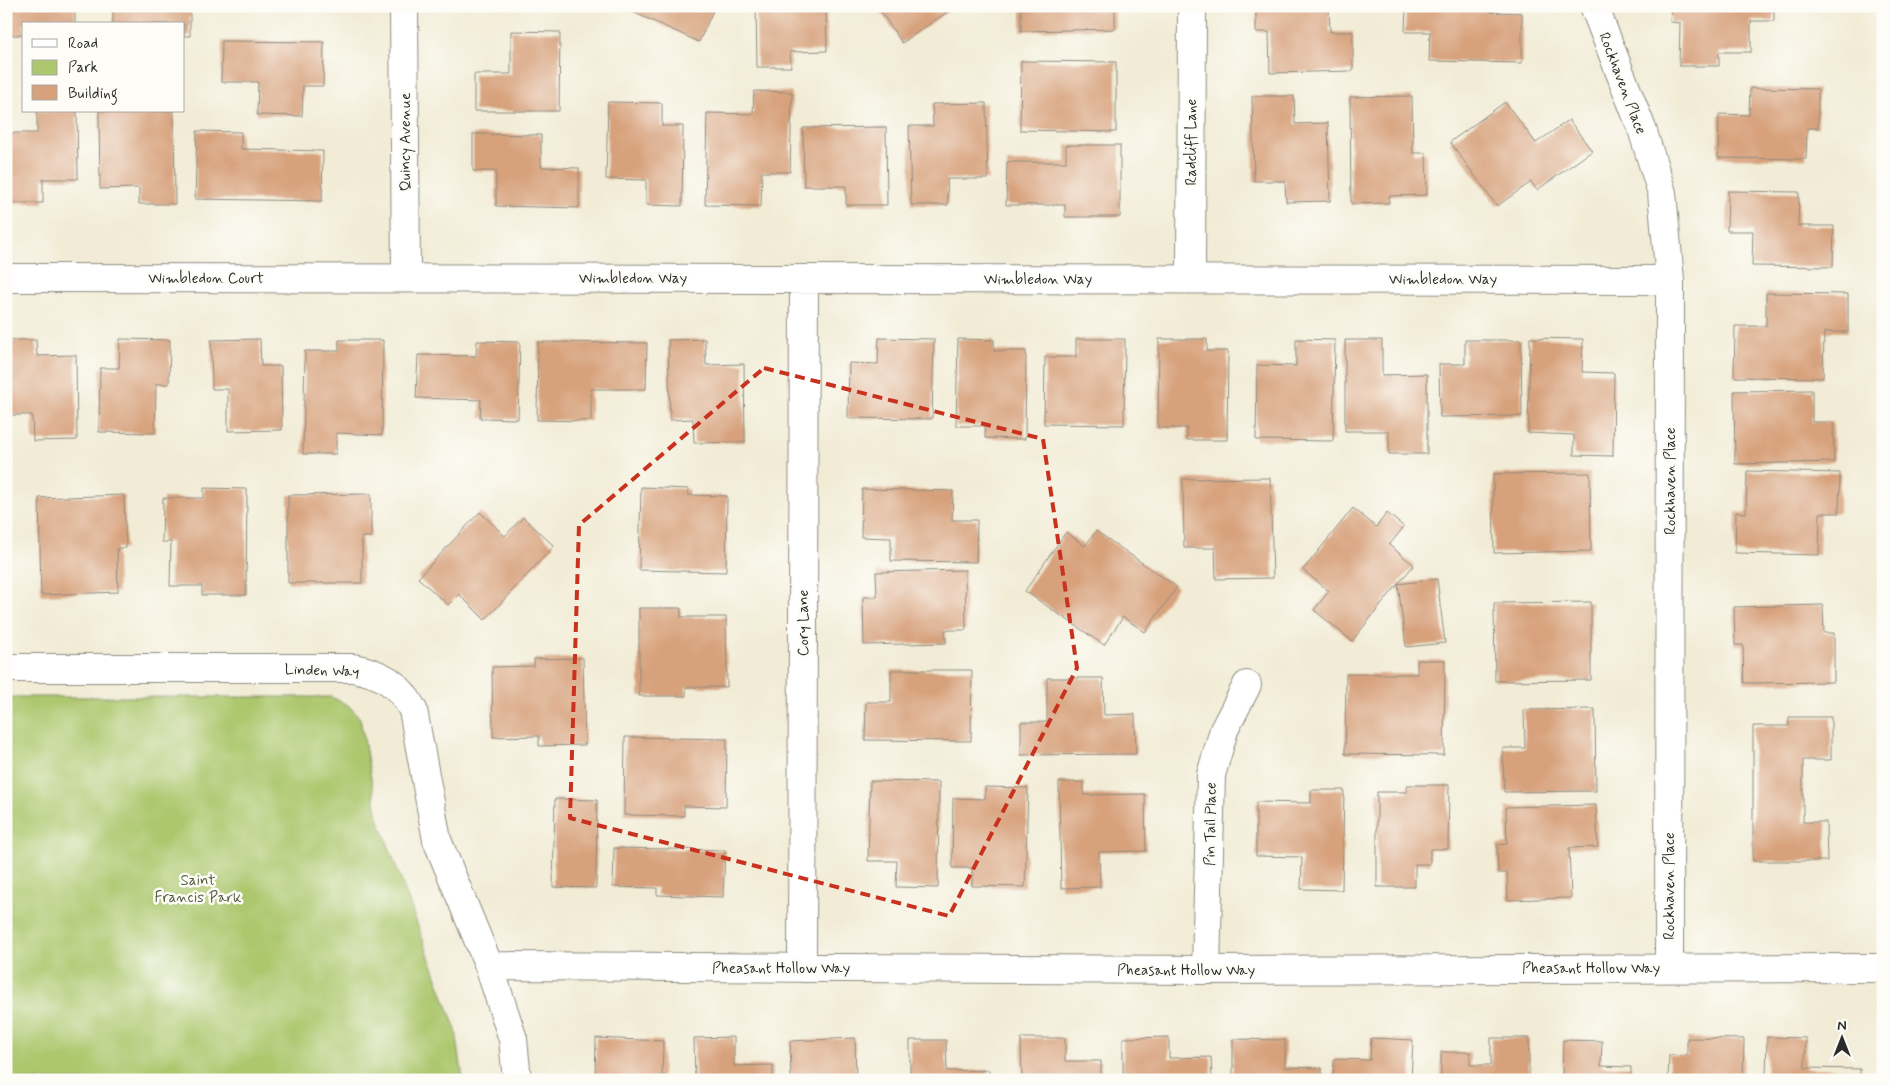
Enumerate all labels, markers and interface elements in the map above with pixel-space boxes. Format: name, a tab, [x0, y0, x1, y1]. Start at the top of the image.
legend	[22, 22, 185, 112]
street label: Rockhaven Place	[1593, 30, 1651, 137]
text: Road	[68, 34, 98, 54]
text: Park	[68, 58, 98, 78]
text: Building	[68, 84, 118, 105]
street label: Quincy Avenue	[396, 93, 416, 191]
street label: Radcliff Lane	[1182, 98, 1202, 185]
street label: Wimbledon Court	[148, 269, 264, 289]
street label: Wimbledon Way	[579, 269, 688, 289]
street label: Wimbledon Way	[984, 270, 1093, 290]
street label: Wimbledon Way	[1389, 270, 1498, 290]
street label: Rockhaven Place	[1661, 427, 1681, 535]
street label: Cory Lane	[794, 590, 814, 656]
street label: Linden Way	[284, 660, 360, 682]
street label: Pin Tail Place	[1200, 782, 1222, 866]
street label: Rockhaven Place	[1660, 832, 1680, 940]
park label: Saint Francis Park	[154, 871, 242, 908]
street label: Pheasant Hollow Way	[712, 959, 850, 979]
street label: Pheasant Hollow Way	[1522, 959, 1660, 979]
street label: Pheasant Hollow Way	[1117, 961, 1255, 981]
north arrow	[1816, 1014, 1866, 1064]
text: N	[1837, 1017, 1847, 1035]

